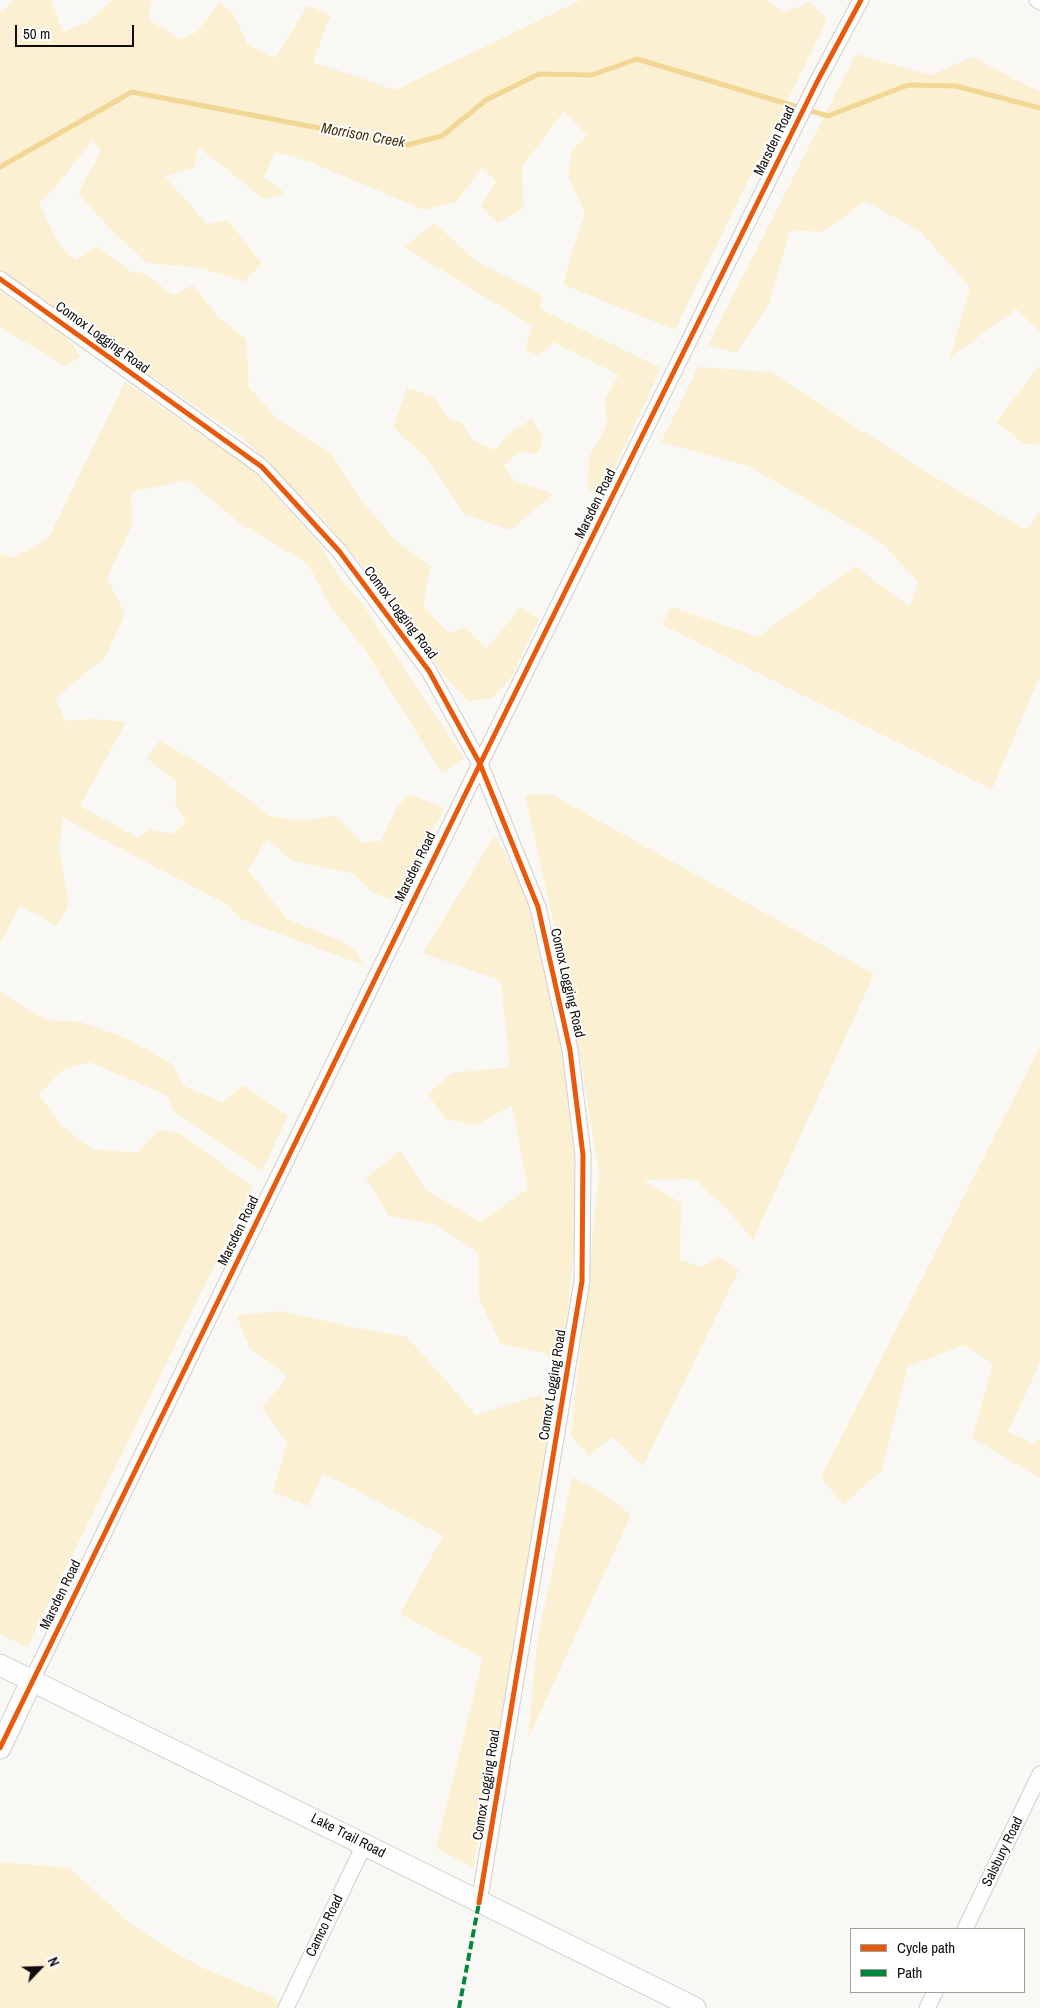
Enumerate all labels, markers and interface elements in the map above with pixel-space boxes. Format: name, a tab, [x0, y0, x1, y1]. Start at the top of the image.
scale bar	[18, 15, 136, 47]
text: 50 m	[23, 23, 50, 44]
street label: Marsden Road	[751, 103, 799, 179]
water label: Morrison Creek	[320, 120, 406, 152]
street label: Comox Logging Road	[52, 298, 152, 378]
street label: Marsden Road	[572, 466, 620, 542]
street label: Comox Logging Road	[360, 563, 440, 663]
street label: Marsden Road	[392, 829, 440, 905]
street label: Comox Logging Road	[546, 927, 588, 1039]
street label: Marsden Road	[215, 1193, 263, 1269]
street label: Comox Logging Road	[536, 1329, 570, 1441]
street label: Marsden Road	[37, 1557, 85, 1633]
street label: Comox Logging Road	[470, 1729, 504, 1841]
street label: Lake Trail Road	[308, 1810, 388, 1862]
street label: Salsbury Road	[979, 1814, 1027, 1890]
street label: Camco Road	[303, 1892, 347, 1960]
legend	[850, 1928, 1025, 1993]
text: Cycle path	[897, 1937, 955, 1958]
north arrow	[15, 1943, 65, 1993]
text: N	[44, 1954, 64, 1969]
text: Path	[897, 1962, 922, 1983]

